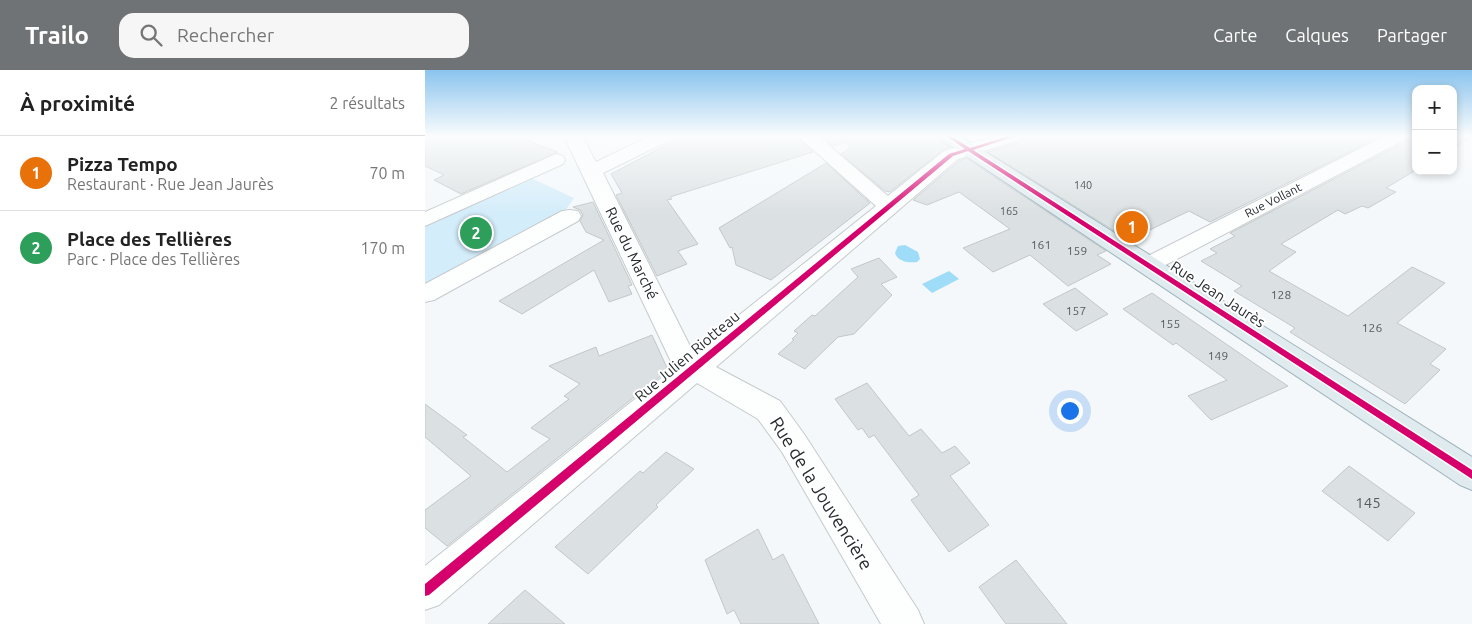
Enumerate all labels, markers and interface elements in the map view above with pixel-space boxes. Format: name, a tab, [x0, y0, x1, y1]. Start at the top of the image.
search box	[119, 13, 469, 58]
icon: search	[137, 21, 165, 49]
text: Trailo	[25, 22, 89, 49]
text: Rechercher	[177, 24, 274, 46]
text: Carte	[1213, 25, 1257, 45]
text: Calques	[1285, 25, 1349, 45]
text: Partager	[1377, 25, 1447, 45]
map controls	[1412, 85, 1457, 175]
button: +	[1412, 85, 1457, 130]
text: À proximité	[20, 91, 135, 115]
text: 2 résultats	[329, 94, 405, 112]
button: −	[1412, 130, 1457, 175]
text: Pizza Tempo	[67, 153, 178, 175]
text: 1	[31, 164, 41, 182]
text: 70 m	[369, 164, 405, 182]
text: Restaurant · Rue Jean Jaurès	[67, 175, 274, 193]
house number: 140	[1074, 179, 1092, 191]
street label: Rue Vollant	[1242, 180, 1304, 220]
street label: Rue du Marché	[602, 204, 662, 302]
house number: 165	[1000, 205, 1018, 217]
pin: 1	[1116, 208, 1148, 246]
pin: 2	[460, 214, 492, 252]
text: Place des Tellières	[67, 228, 232, 250]
house number: 161	[1031, 238, 1051, 251]
text: 2	[31, 239, 41, 257]
text: 170 m	[360, 239, 405, 257]
house number: 159	[1067, 244, 1087, 257]
text: Parc · Place des Tellières	[67, 250, 240, 268]
street label: Rue Jean Jaurès	[1168, 257, 1268, 331]
house number: 128	[1271, 288, 1291, 301]
house number: 157	[1066, 304, 1086, 317]
street label: Rue Julien Riotteau	[631, 307, 743, 405]
house number: 155	[1160, 317, 1180, 330]
house number: 126	[1362, 321, 1382, 334]
house number: 149	[1208, 349, 1228, 362]
your location	[1057, 398, 1083, 424]
street label: Rue de la Jouvencière	[767, 413, 877, 573]
house number: 145	[1355, 494, 1381, 511]

